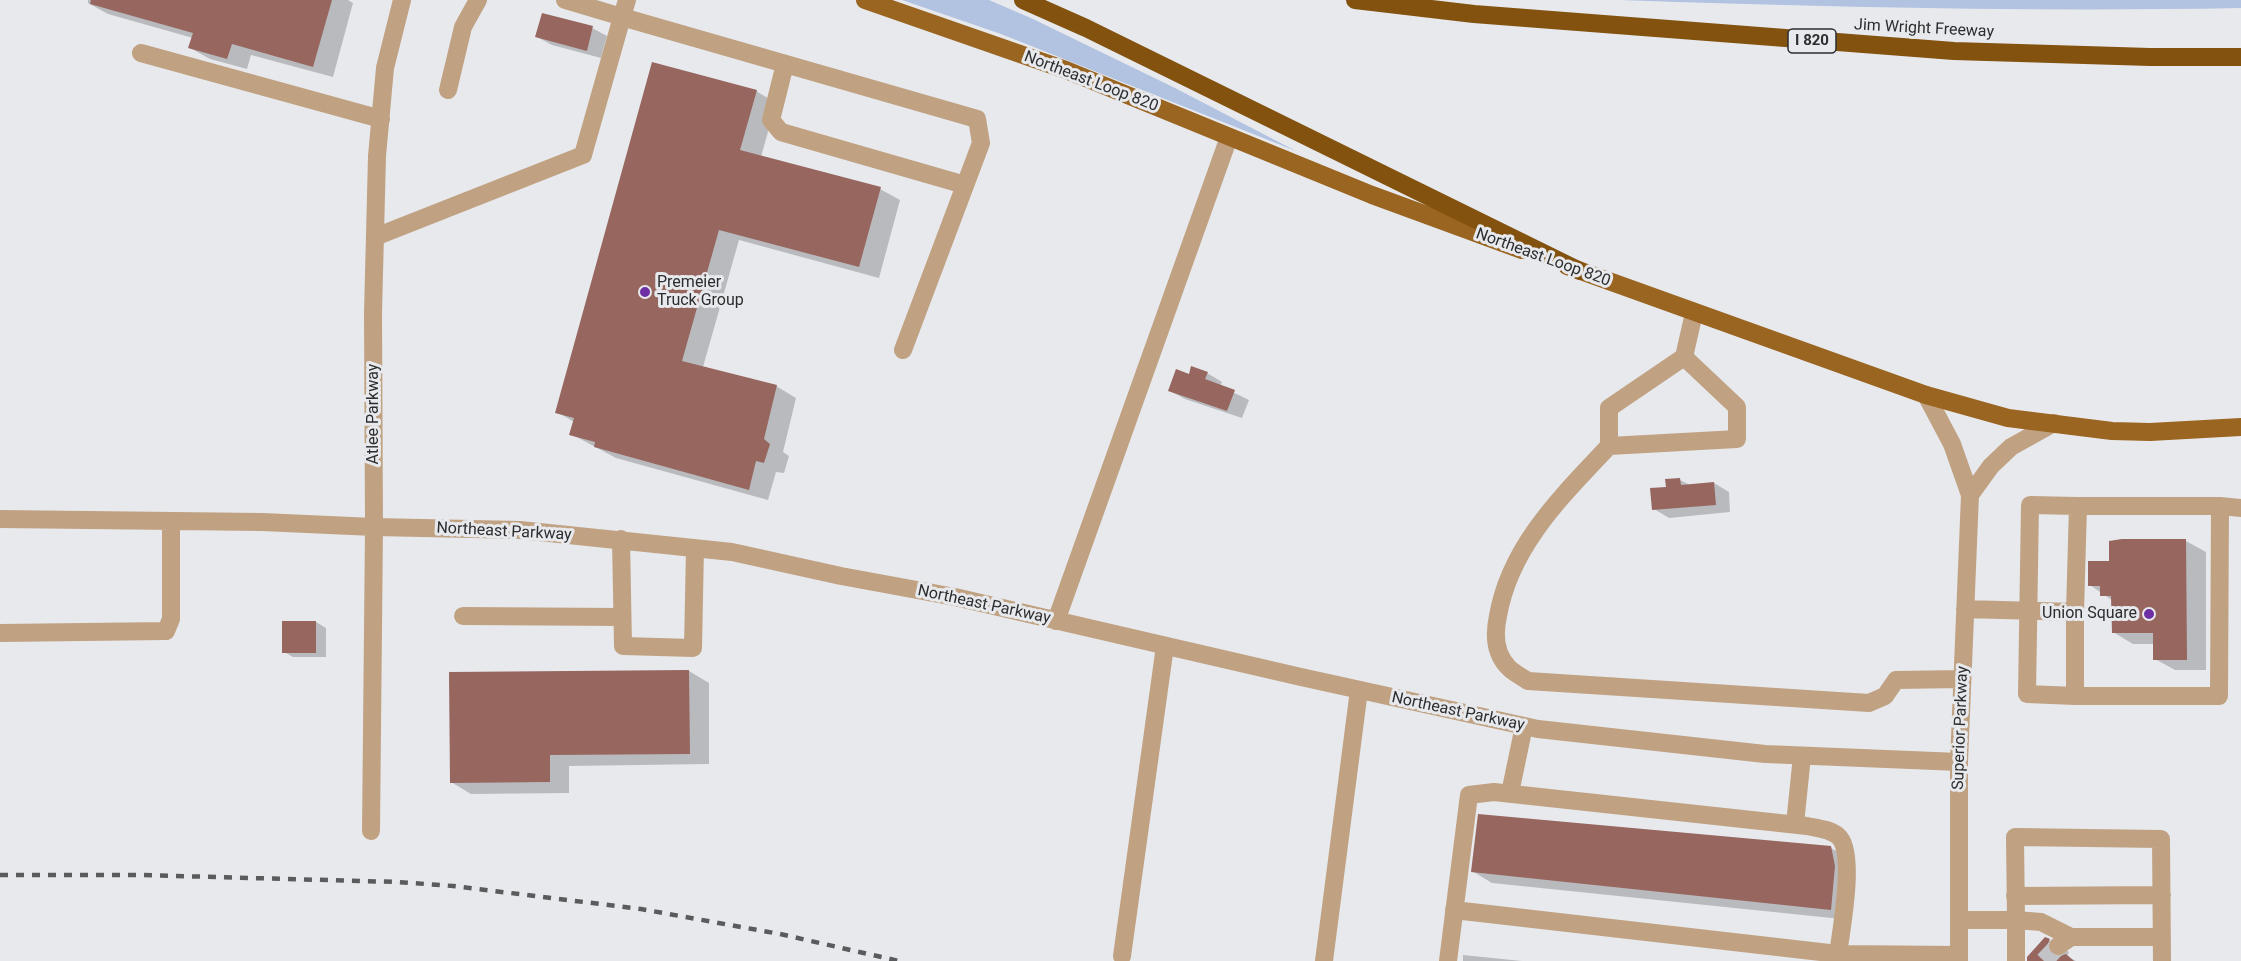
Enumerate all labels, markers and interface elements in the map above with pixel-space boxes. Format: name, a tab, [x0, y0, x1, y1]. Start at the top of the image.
street label: Jim Wright Freeway	[1854, 16, 1994, 42]
road number: I 820	[1788, 29, 1836, 53]
street label: Northeast Loop 820	[1021, 48, 1161, 116]
street label: Northeast Loop 820	[1473, 225, 1613, 291]
place label: Premeier Truck Group	[657, 273, 744, 311]
marker: Premeier Truck Group	[638, 285, 652, 299]
street label: Atlee Parkway	[364, 364, 384, 464]
street label: Northeast Parkway	[436, 519, 572, 545]
street label: Northeast Parkway	[916, 582, 1052, 628]
place label: Union Square	[2042, 604, 2137, 624]
marker: Union Square	[2142, 607, 2156, 621]
street label: Superior Parkway	[1949, 666, 1973, 790]
street label: Northeast Parkway	[1390, 689, 1526, 735]

